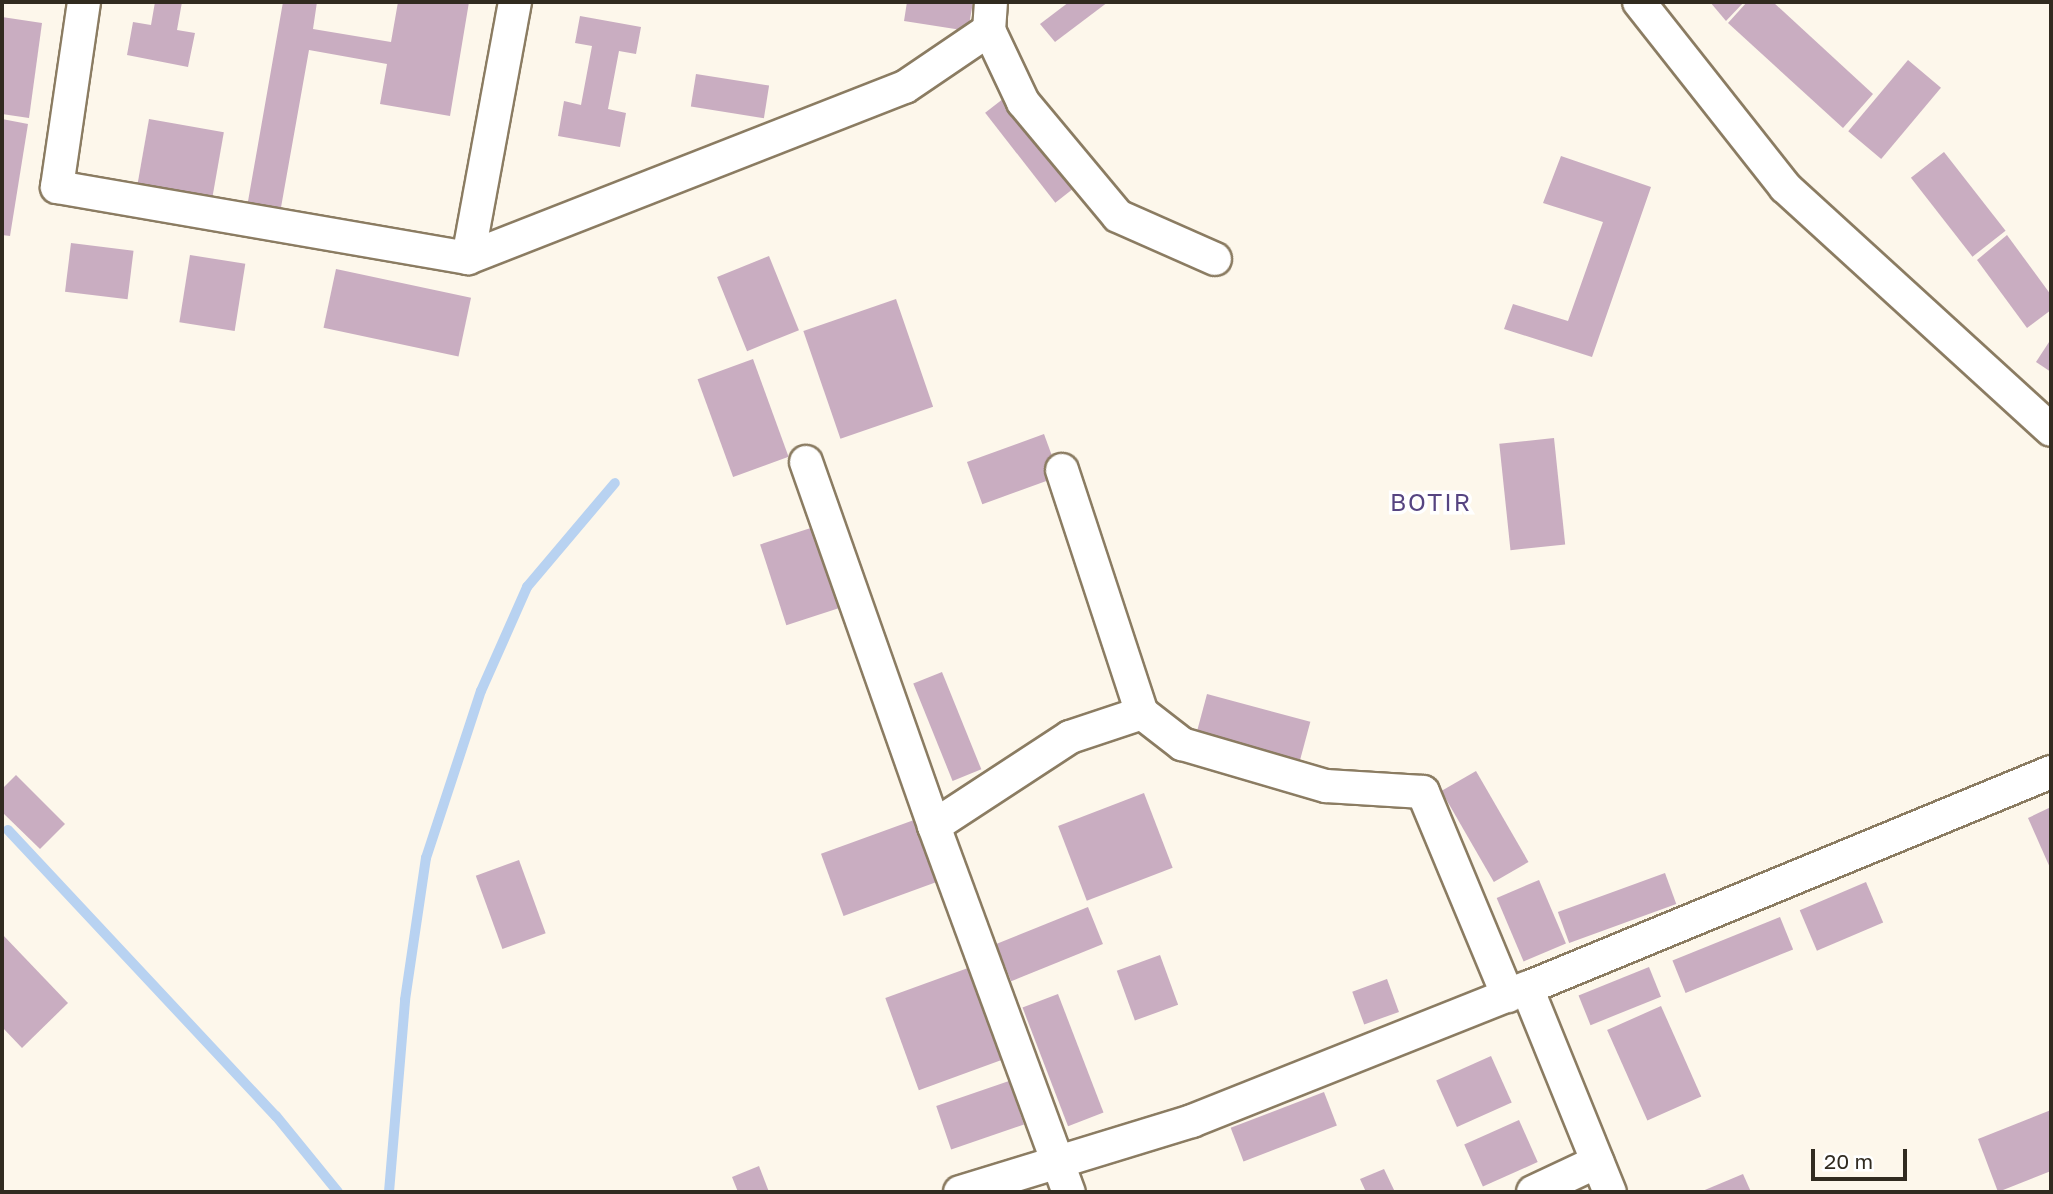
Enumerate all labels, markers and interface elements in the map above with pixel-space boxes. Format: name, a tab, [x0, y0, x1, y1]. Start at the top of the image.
district label: BOTIR	[1391, 488, 1471, 516]
scale bar	[1815, 1134, 1911, 1178]
text: 20 m	[1824, 1148, 1873, 1174]

